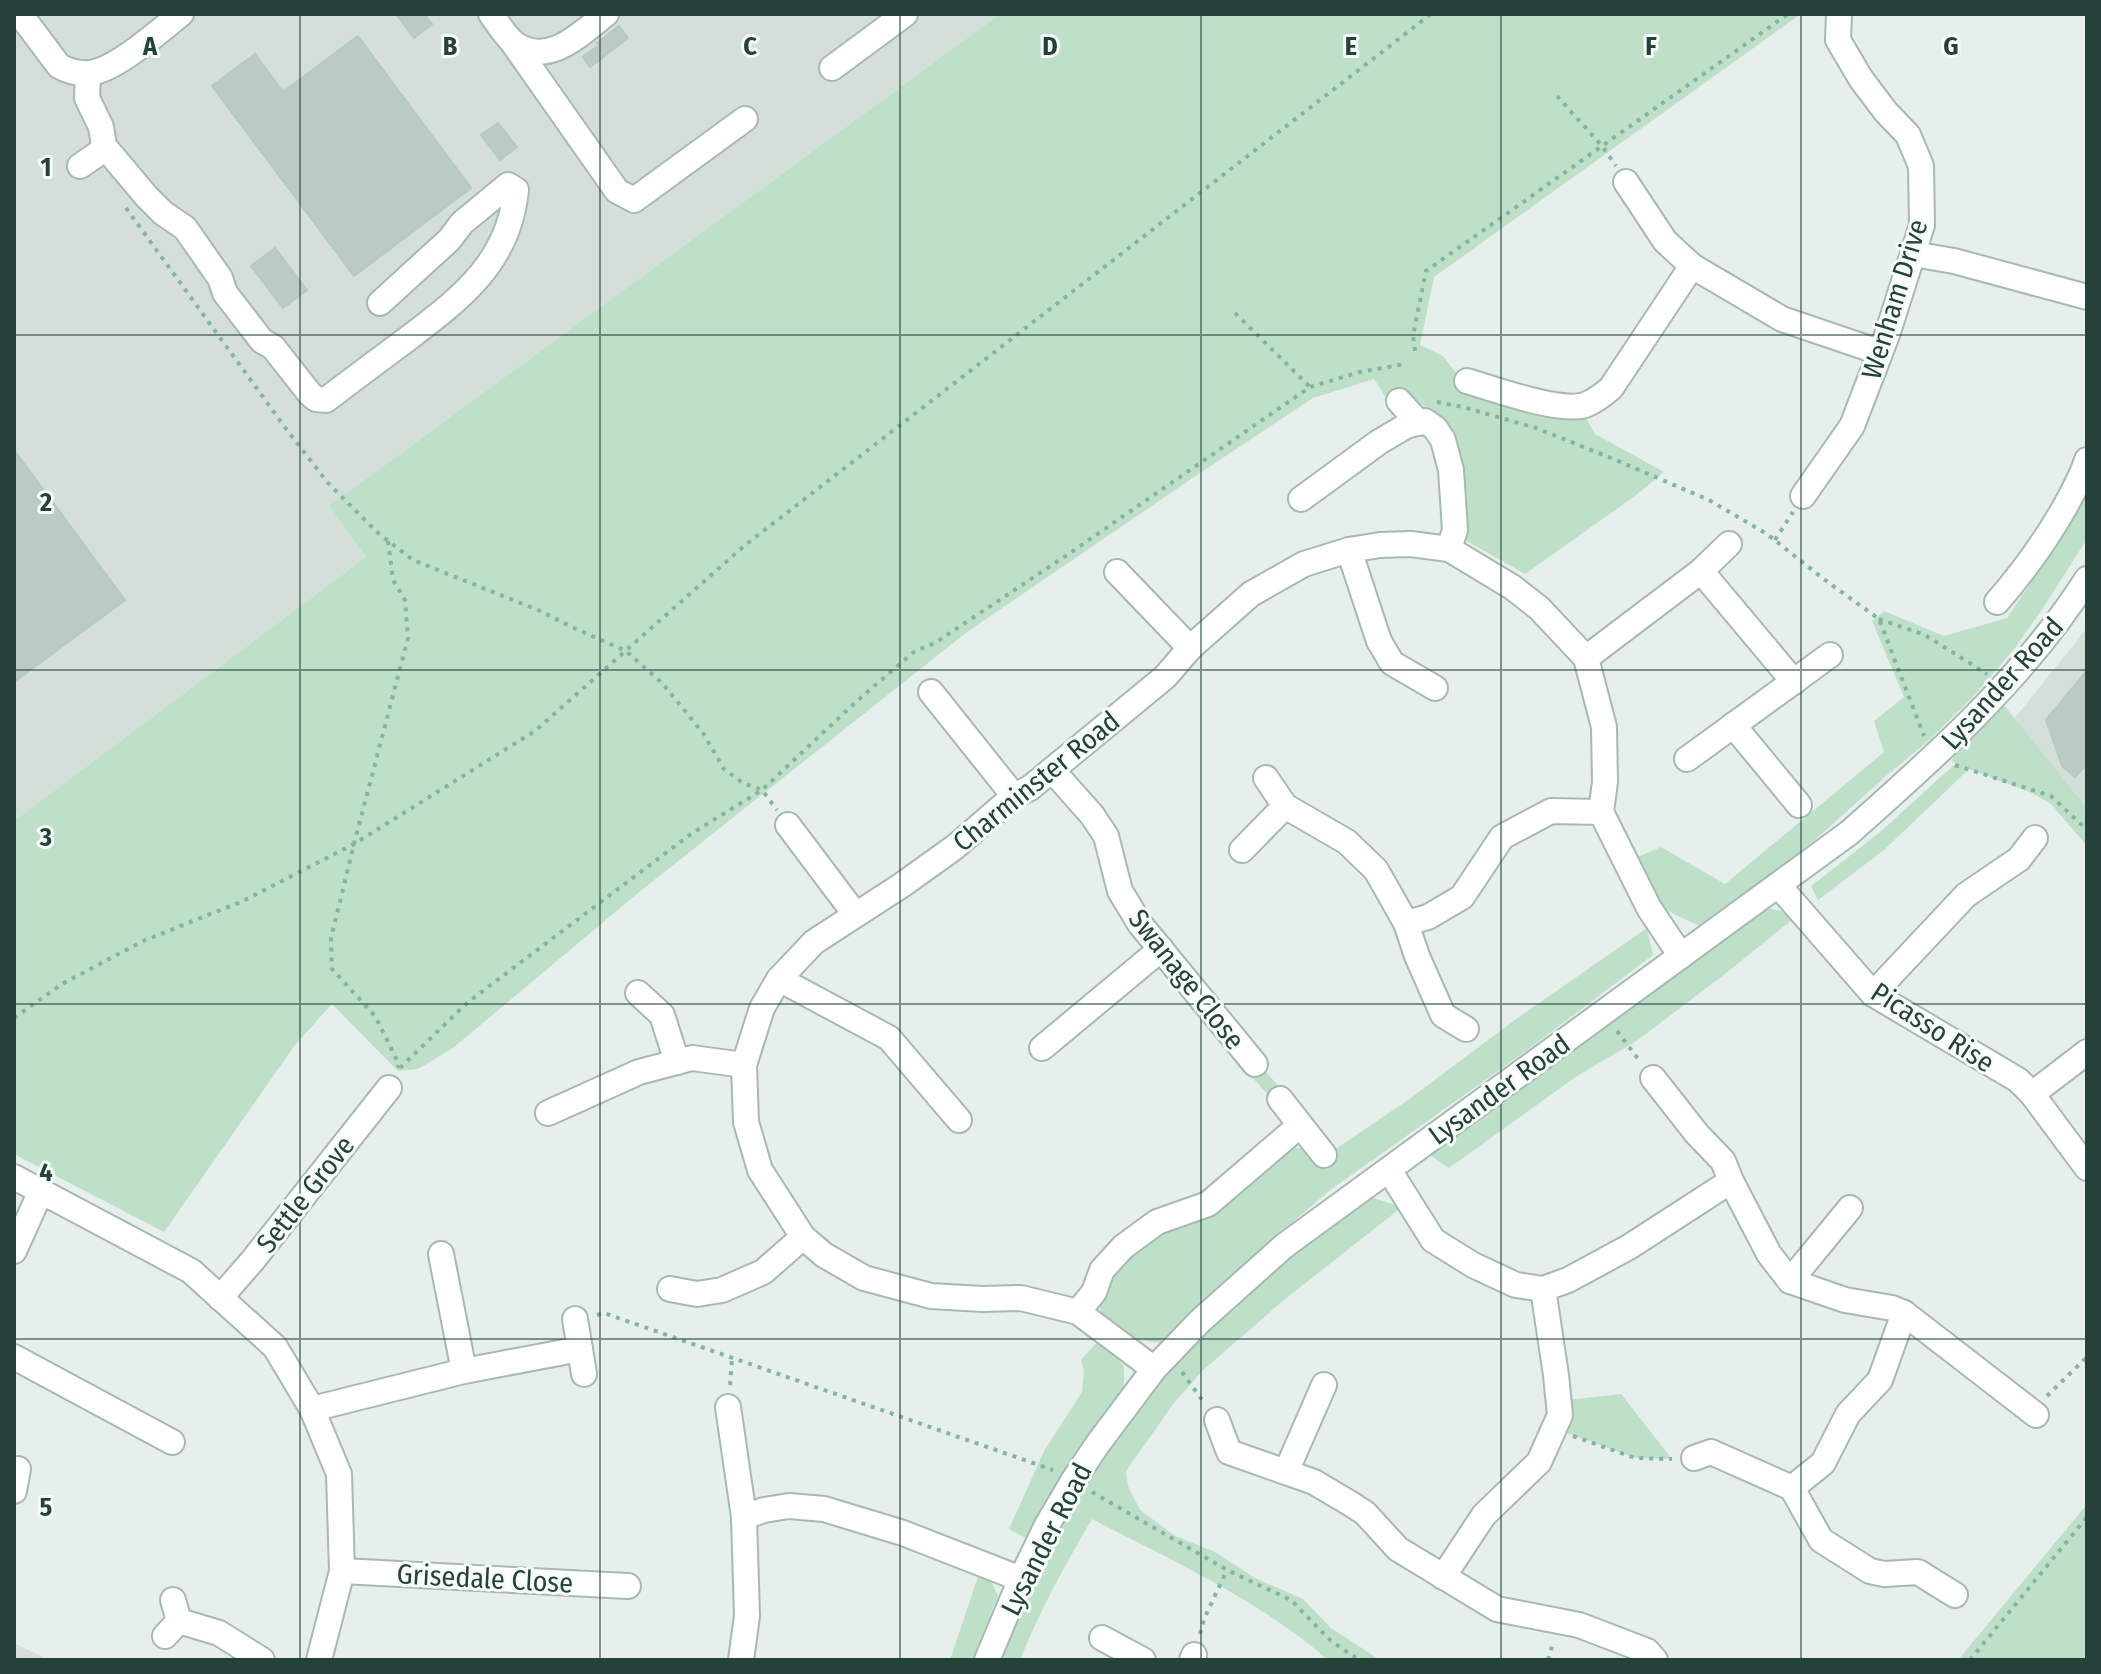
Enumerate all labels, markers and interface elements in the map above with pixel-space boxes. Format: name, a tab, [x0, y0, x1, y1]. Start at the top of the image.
text: A	[142, 31, 158, 62]
text: B	[443, 31, 458, 62]
text: C	[743, 31, 757, 62]
text: D	[1042, 31, 1058, 62]
text: E	[1345, 31, 1357, 62]
text: F	[1645, 31, 1657, 62]
text: G	[1943, 31, 1959, 62]
text: 1	[41, 152, 52, 183]
street label: Wenham Drive	[1855, 215, 1934, 383]
text: 2	[39, 487, 52, 518]
street label: Lysander Road	[1934, 610, 2070, 756]
street label: Charminster Road	[946, 704, 1126, 859]
text: 3	[39, 822, 52, 853]
street label: Swanage Close	[1122, 903, 1252, 1056]
street label: Picasso Rise	[1865, 975, 2000, 1079]
street label: Lysander Road	[1422, 1027, 1576, 1152]
street label: Settle Grove	[250, 1129, 361, 1259]
text: 4	[39, 1157, 53, 1188]
street label: Lysander Road	[994, 1458, 1099, 1621]
text: 5	[40, 1492, 53, 1523]
street label: Grisedale Close	[396, 1557, 574, 1600]

